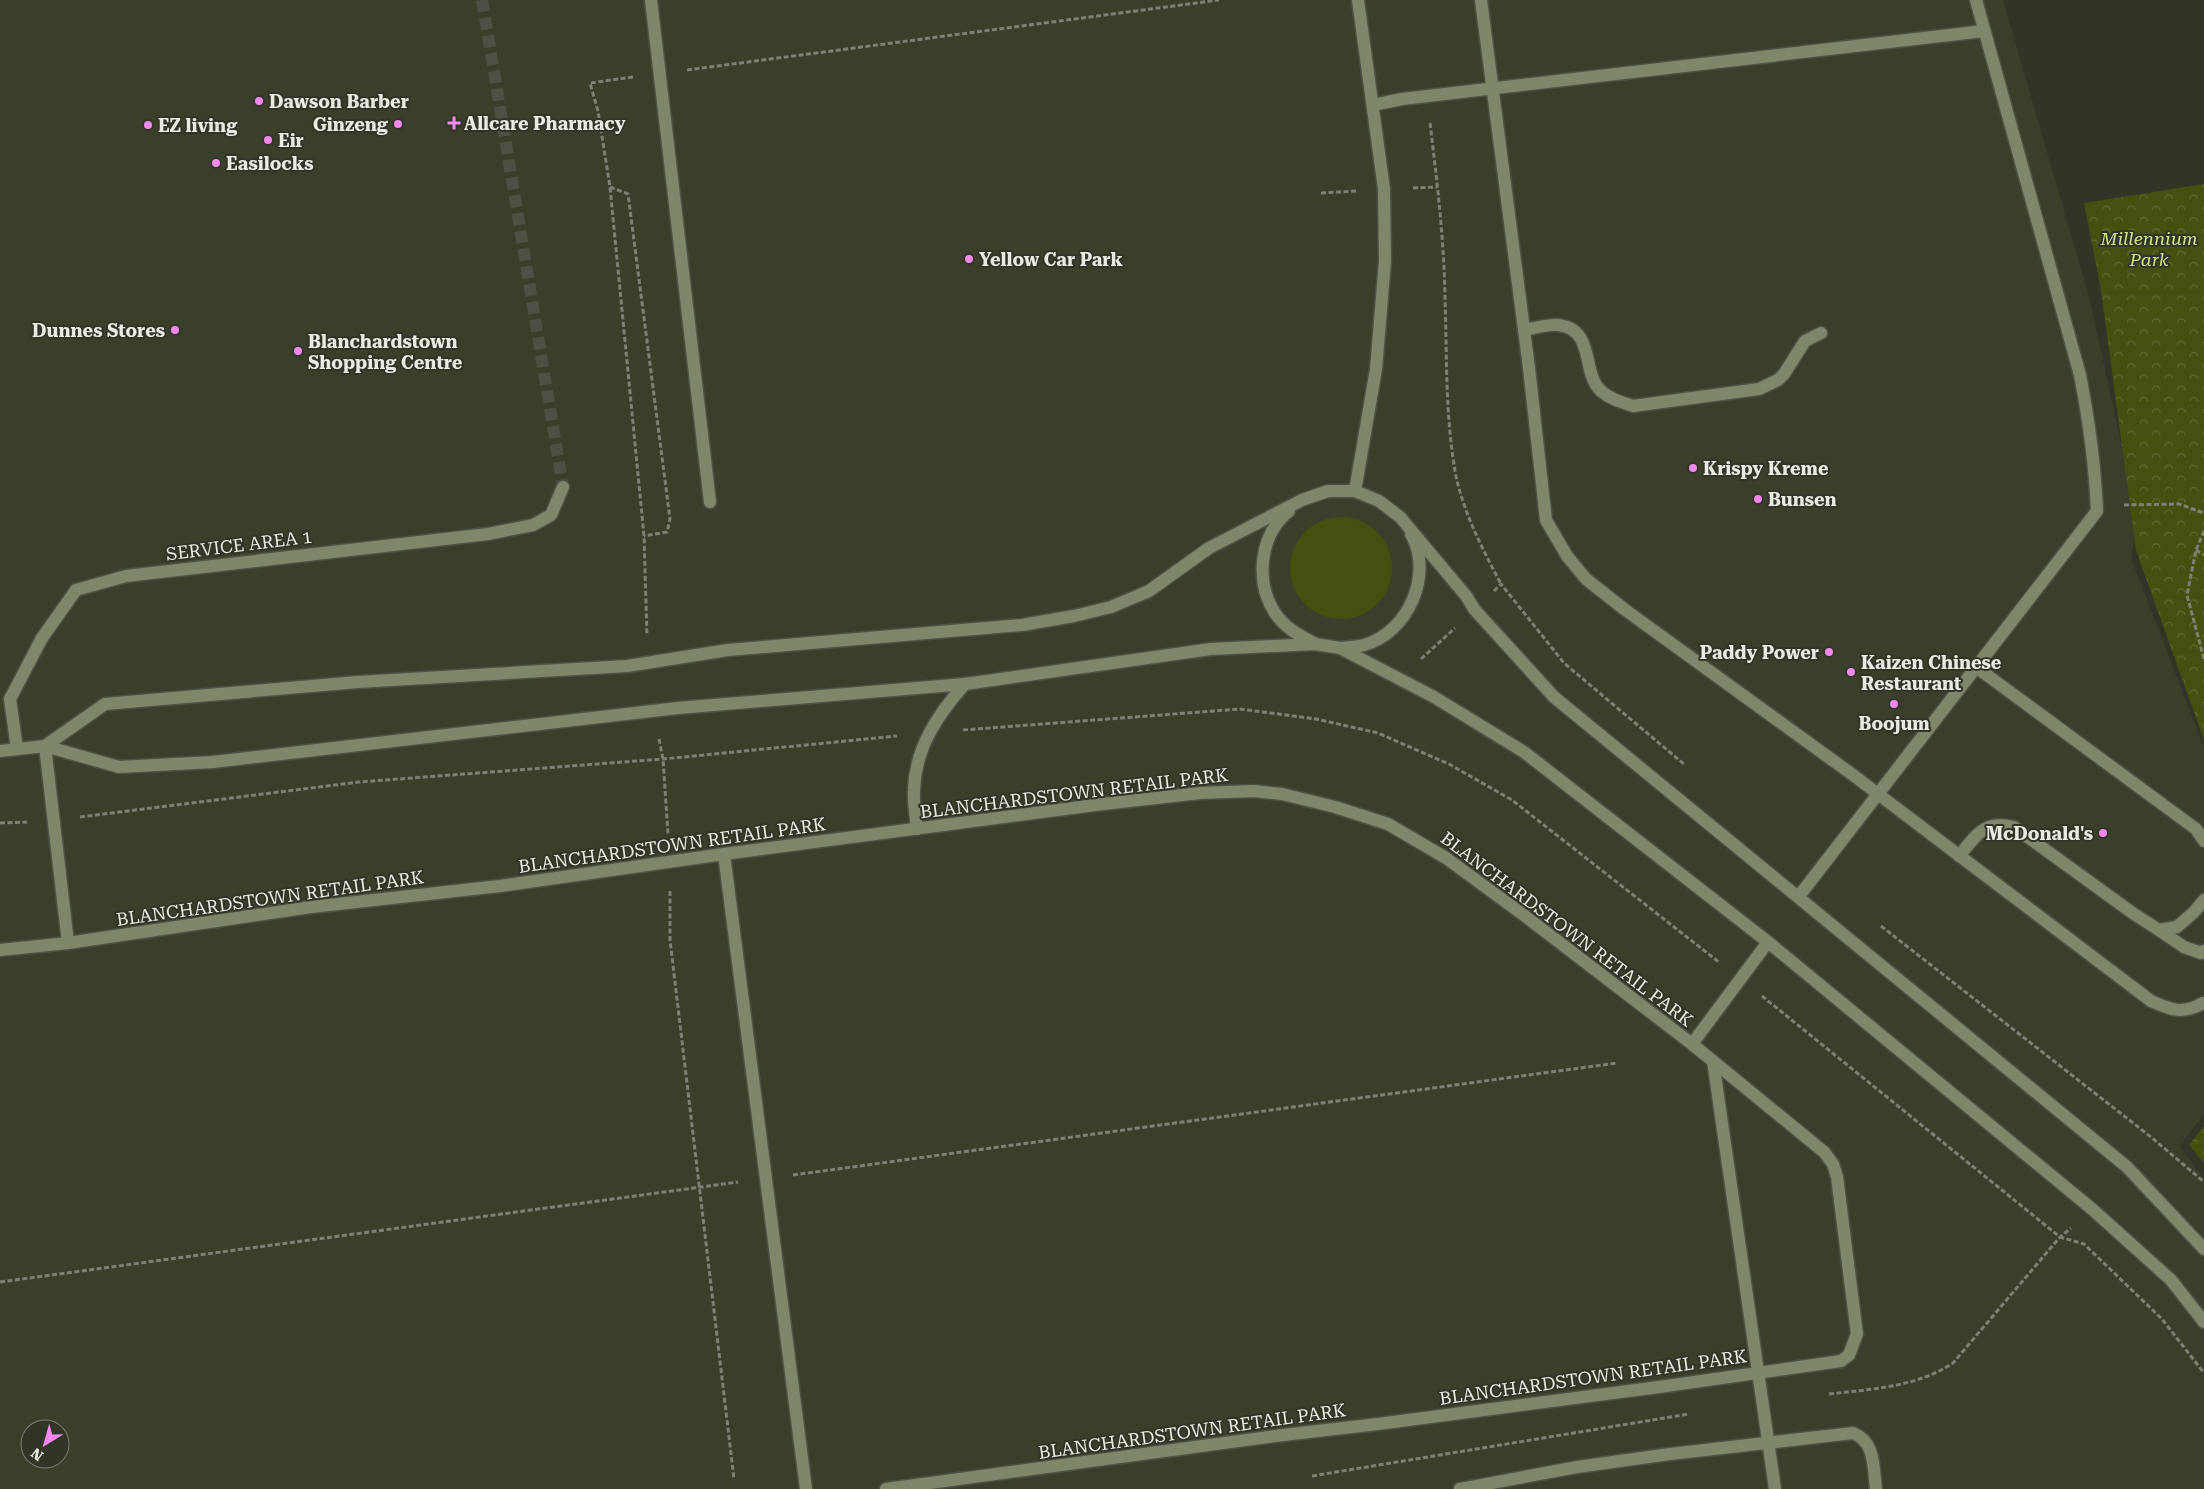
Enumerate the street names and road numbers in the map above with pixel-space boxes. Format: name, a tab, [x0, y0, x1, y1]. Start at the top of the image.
street label: SERVICE AREA 1	[165, 526, 313, 564]
street label: BLANCHARDSTOWN RETAIL PARK	[919, 764, 1229, 822]
street label: BLANCHARDSTOWN RETAIL PARK	[517, 813, 827, 877]
street label: BLANCHARDSTOWN RETAIL PARK	[1437, 827, 1697, 1031]
street label: BLANCHARDSTOWN RETAIL PARK	[115, 866, 425, 930]
street label: BLANCHARDSTOWN RETAIL PARK	[1438, 1345, 1748, 1409]
street label: BLANCHARDSTOWN RETAIL PARK	[1037, 1399, 1347, 1463]

